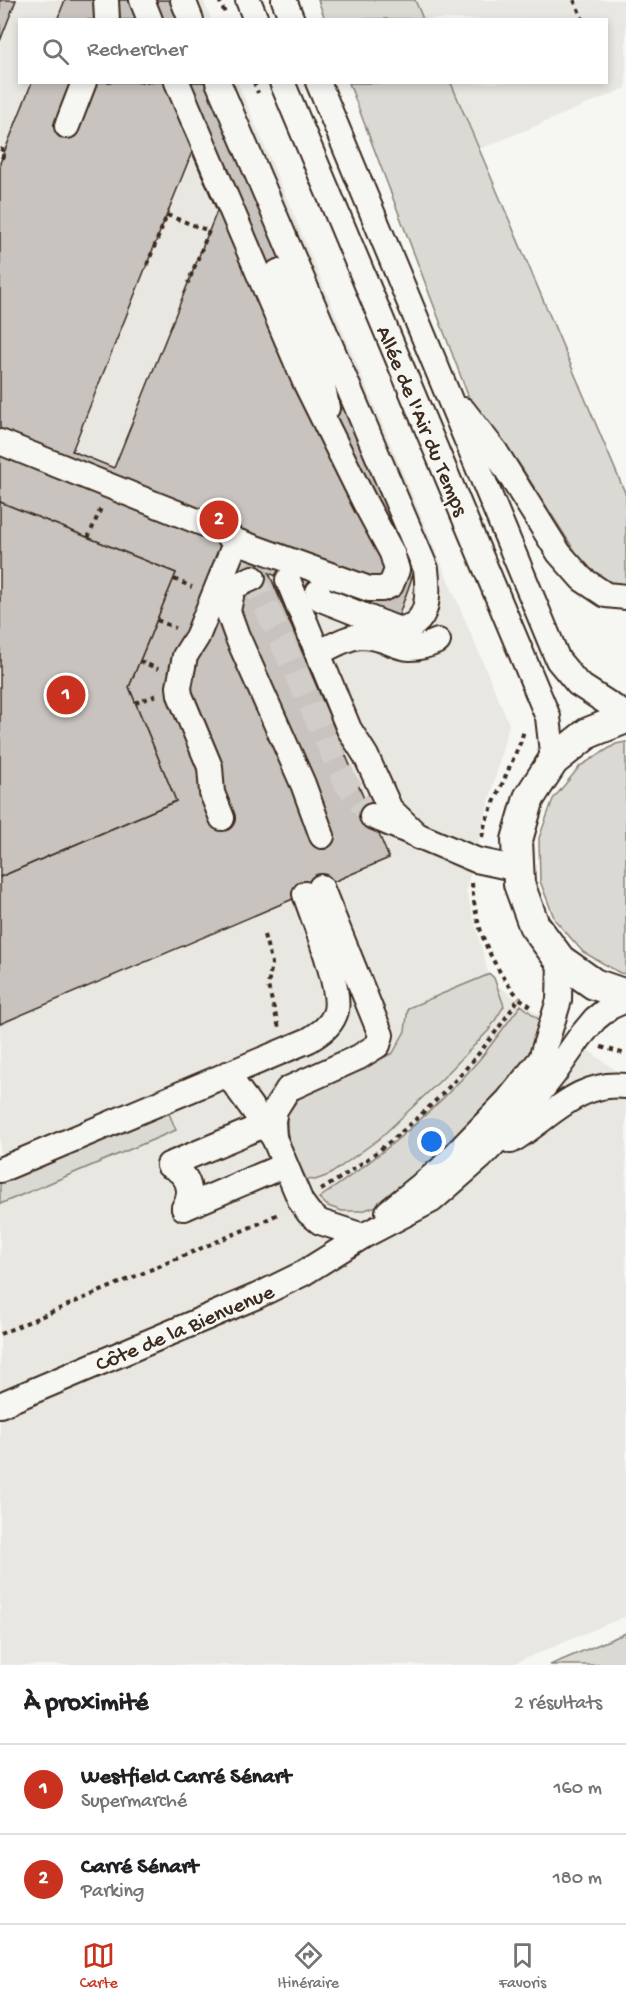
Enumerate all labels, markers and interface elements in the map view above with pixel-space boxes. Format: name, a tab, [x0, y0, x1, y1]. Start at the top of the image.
search box	[18, 18, 608, 84]
icon: search	[39, 35, 72, 68]
text: Rechercher	[87, 38, 187, 64]
street label: Allée de l'Air du Temps	[368, 323, 472, 521]
pin: 2	[200, 498, 238, 542]
pin: 1	[46, 672, 86, 718]
your location	[417, 1127, 446, 1156]
street label: Côte de la Bienvenue	[92, 1280, 279, 1379]
text: À proximité	[24, 1689, 148, 1720]
text: 2 résultats	[514, 1693, 602, 1716]
text: Westfield Carré Sénart	[81, 1765, 291, 1791]
text: 1	[39, 1778, 48, 1801]
text: 160 m	[553, 1778, 602, 1801]
text: Supermarché	[81, 1791, 187, 1814]
text: Carré Sénart	[81, 1855, 198, 1881]
text: 2	[39, 1868, 48, 1891]
text: 180 m	[553, 1868, 602, 1891]
text: Parking	[81, 1881, 144, 1904]
tab: Carte	[80, 1939, 118, 1994]
tab: Itinéraire	[277, 1939, 339, 1994]
tab: Favoris	[499, 1939, 546, 1994]

